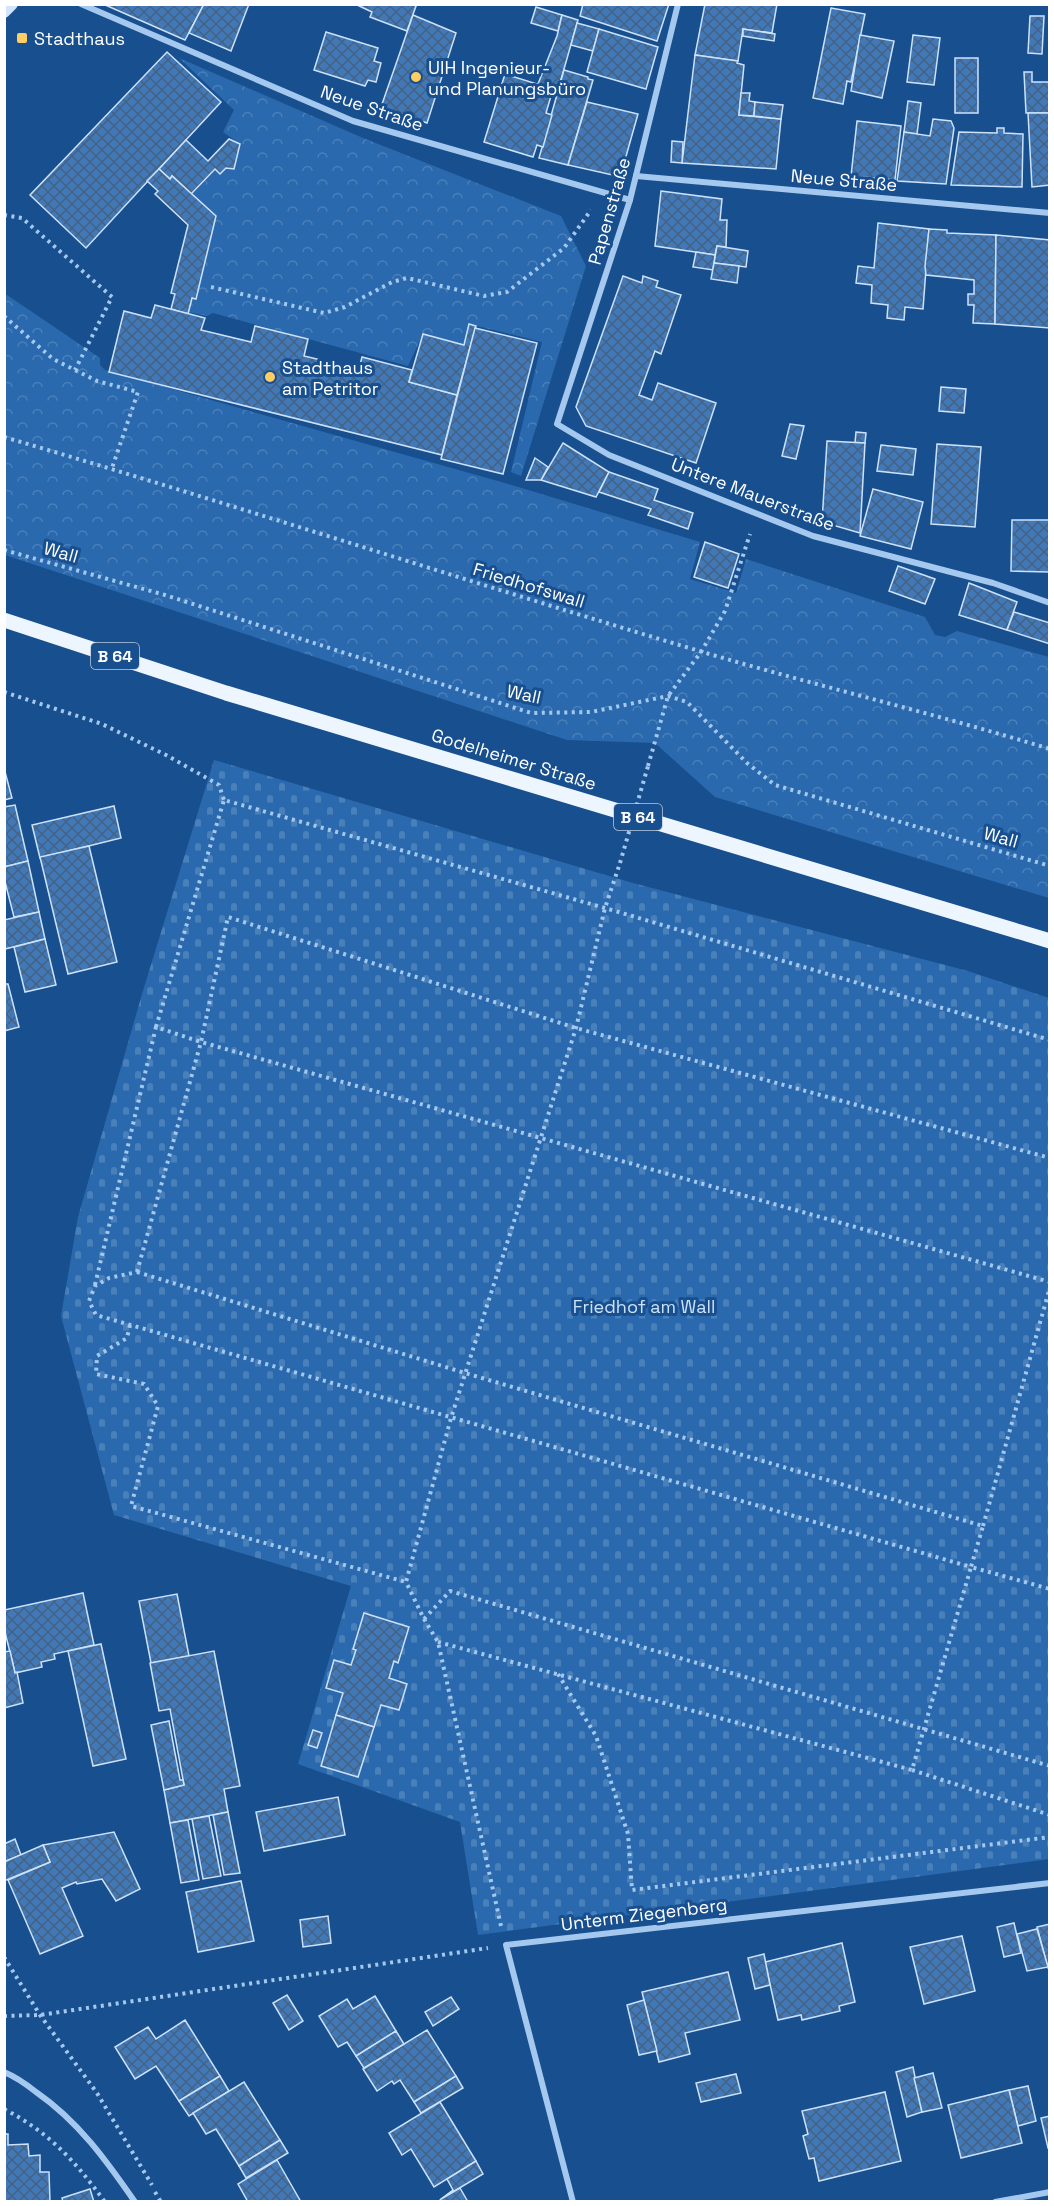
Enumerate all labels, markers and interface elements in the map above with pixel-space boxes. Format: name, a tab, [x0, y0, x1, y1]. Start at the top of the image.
place label: Stadthaus	[34, 27, 125, 50]
marker: Stadthaus	[15, 31, 29, 45]
place label: UIH Ingenieur- und Planungsbüro	[428, 56, 586, 100]
marker: UIH Ingenieur- und Planungsbüro	[409, 70, 423, 84]
street label: Neue Straße	[318, 80, 426, 136]
street label: Papenstraße	[583, 155, 635, 267]
street label: Neue Straße	[790, 164, 898, 196]
place label: Stadthaus am Petritor	[282, 356, 379, 400]
marker: Stadthaus am Petritor	[263, 370, 277, 384]
street label: Untere Mauerstraße	[668, 452, 838, 536]
street label: Wall	[41, 536, 81, 568]
street label: Friedhofswall	[470, 557, 588, 613]
road number: B 64	[91, 643, 139, 669]
street label: Wall	[505, 679, 543, 709]
street label: Godelheimer Straße	[429, 723, 599, 795]
road number: B 64	[614, 804, 662, 830]
street label: Wall	[981, 821, 1021, 853]
park label: Friedhof am Wall	[573, 1295, 715, 1318]
street label: Unterm Ziegenberg	[560, 1892, 728, 1936]

